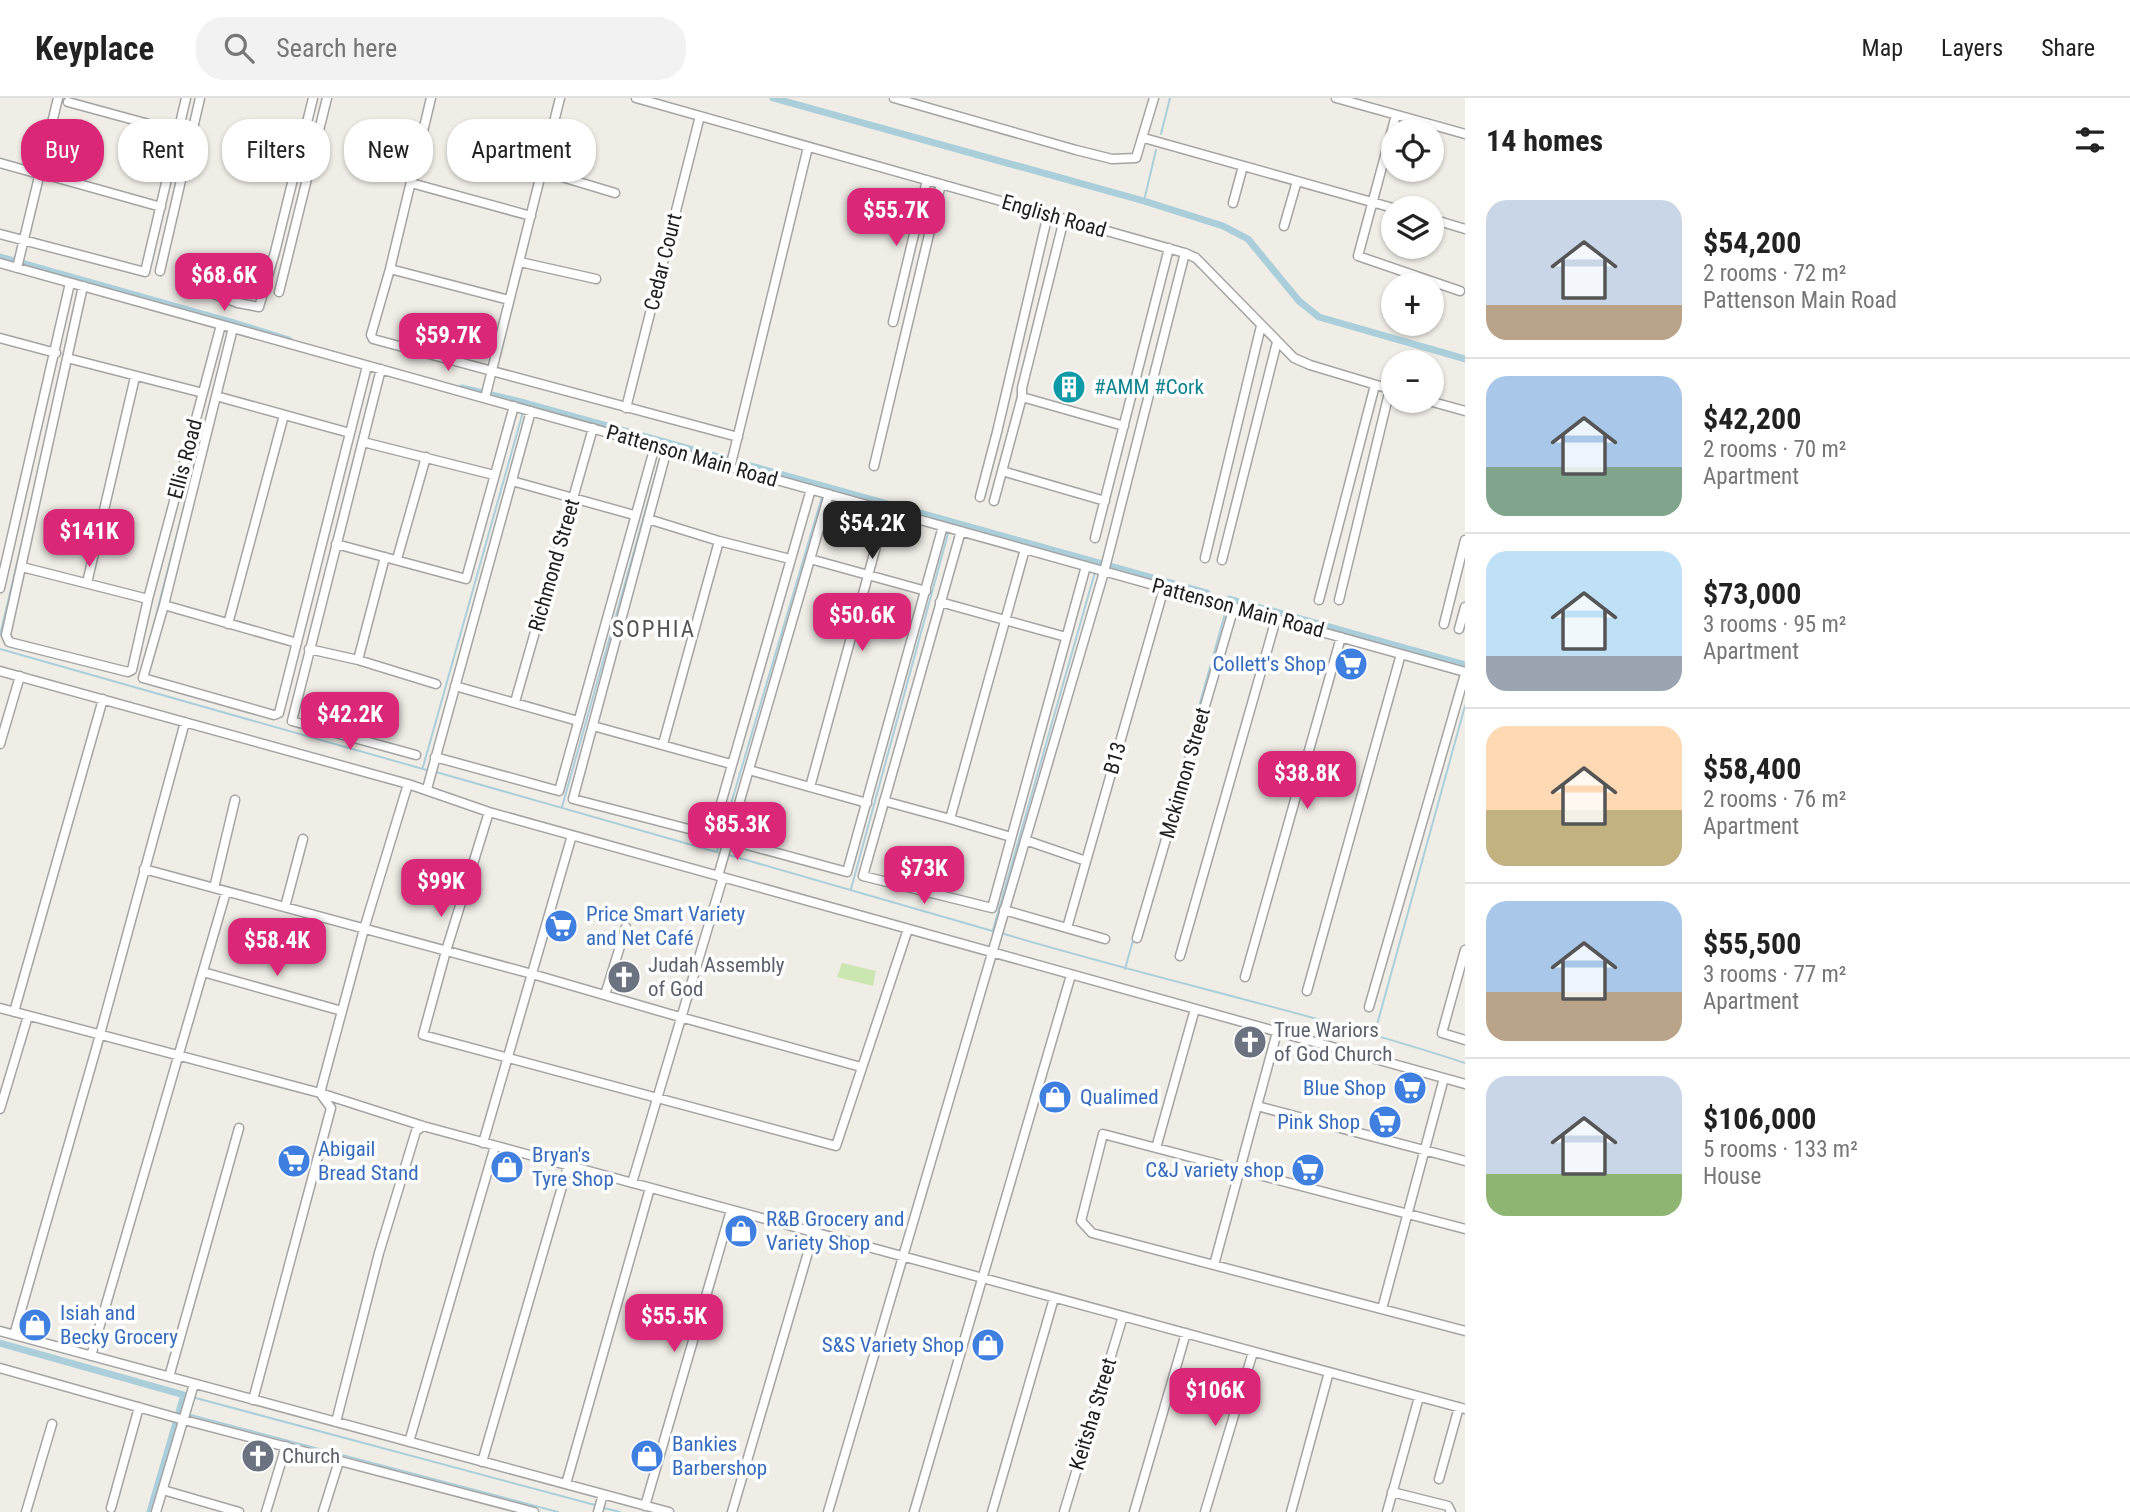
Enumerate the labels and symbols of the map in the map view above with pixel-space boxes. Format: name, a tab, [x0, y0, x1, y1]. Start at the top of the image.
pin: $55.7K	[839, 188, 953, 248]
street label: English Road	[999, 190, 1109, 242]
street label: Cedar Court	[639, 211, 687, 313]
pin: $68.6K	[167, 254, 281, 313]
pin: $59.7K	[391, 314, 505, 373]
building icon: #AMM #Cork	[1050, 368, 1088, 406]
place label: #AMM #Cork	[1094, 375, 1205, 399]
street label: Ellis Road	[163, 417, 207, 501]
street label: Pattenson Main Road	[604, 420, 780, 492]
street label: Richmond Street	[524, 496, 584, 634]
pin: $54.2K	[815, 502, 929, 561]
pin: $141K	[40, 510, 138, 569]
street label: Pattenson Main Road	[1149, 573, 1327, 643]
pin: $50.6K	[805, 594, 919, 653]
district label: SOPHIA	[612, 616, 696, 643]
supermarket icon: Collett's Shop	[1332, 645, 1370, 683]
place label: Collett's Shop	[1212, 652, 1326, 676]
pin: $42.2K	[293, 692, 407, 752]
street label: Mckinnon Street	[1155, 705, 1215, 841]
street label: B13	[1099, 739, 1131, 777]
pin: $38.8K	[1250, 752, 1364, 811]
pin: $85.3K	[680, 802, 794, 862]
pin: $73K	[883, 846, 965, 906]
pin: $99K	[400, 860, 482, 919]
place label: Price Smart Variety and Net Café	[586, 902, 746, 950]
supermarket icon: Price Smart Variety and Net Café	[542, 907, 580, 945]
pin: $58.4K	[220, 918, 334, 978]
place label: Judah Assembly of God	[648, 953, 785, 1001]
church icon: Judah Assembly of God	[605, 958, 643, 996]
place label: True Wariors of God Church	[1274, 1018, 1392, 1066]
church icon: True Wariors of God Church	[1231, 1023, 1269, 1061]
supermarket icon: Blue Shop	[1391, 1069, 1429, 1107]
place label: Blue Shop	[1303, 1076, 1386, 1100]
shop icon: Qualimed	[1036, 1078, 1074, 1116]
place label: Qualimed	[1080, 1085, 1159, 1109]
supermarket icon: Pink Shop	[1366, 1103, 1404, 1141]
place label: Pink Shop	[1277, 1110, 1360, 1134]
place label: Abigail Bread Stand	[318, 1137, 419, 1185]
supermarket icon: Abigail Bread Stand	[275, 1142, 313, 1180]
place label: Bryan's Tyre Shop	[532, 1143, 614, 1191]
shop icon: Bryan's Tyre Shop	[488, 1148, 526, 1186]
supermarket icon: C&J variety shop	[1289, 1151, 1327, 1189]
place label: C&J variety shop	[1145, 1158, 1284, 1182]
place label: R&B Grocery and Variety Shop	[766, 1207, 904, 1255]
shop icon: R&B Grocery and Variety Shop	[722, 1212, 760, 1250]
pin: $55.5K	[617, 1294, 731, 1354]
place label: Isiah and Becky Grocery	[60, 1301, 178, 1349]
shop icon: Isiah and Becky Grocery	[16, 1306, 54, 1344]
shop icon: S&S Variety Shop	[969, 1326, 1007, 1364]
place label: S&S Variety Shop	[822, 1333, 964, 1357]
street label: Keitsha Street	[1065, 1355, 1121, 1473]
pin: $106K	[1166, 1368, 1264, 1428]
place label: Bankies Barbershop	[672, 1432, 767, 1480]
church icon: Church	[239, 1437, 277, 1475]
shop icon: Bankies Barbershop	[628, 1437, 666, 1475]
place label: Church	[282, 1444, 340, 1468]

